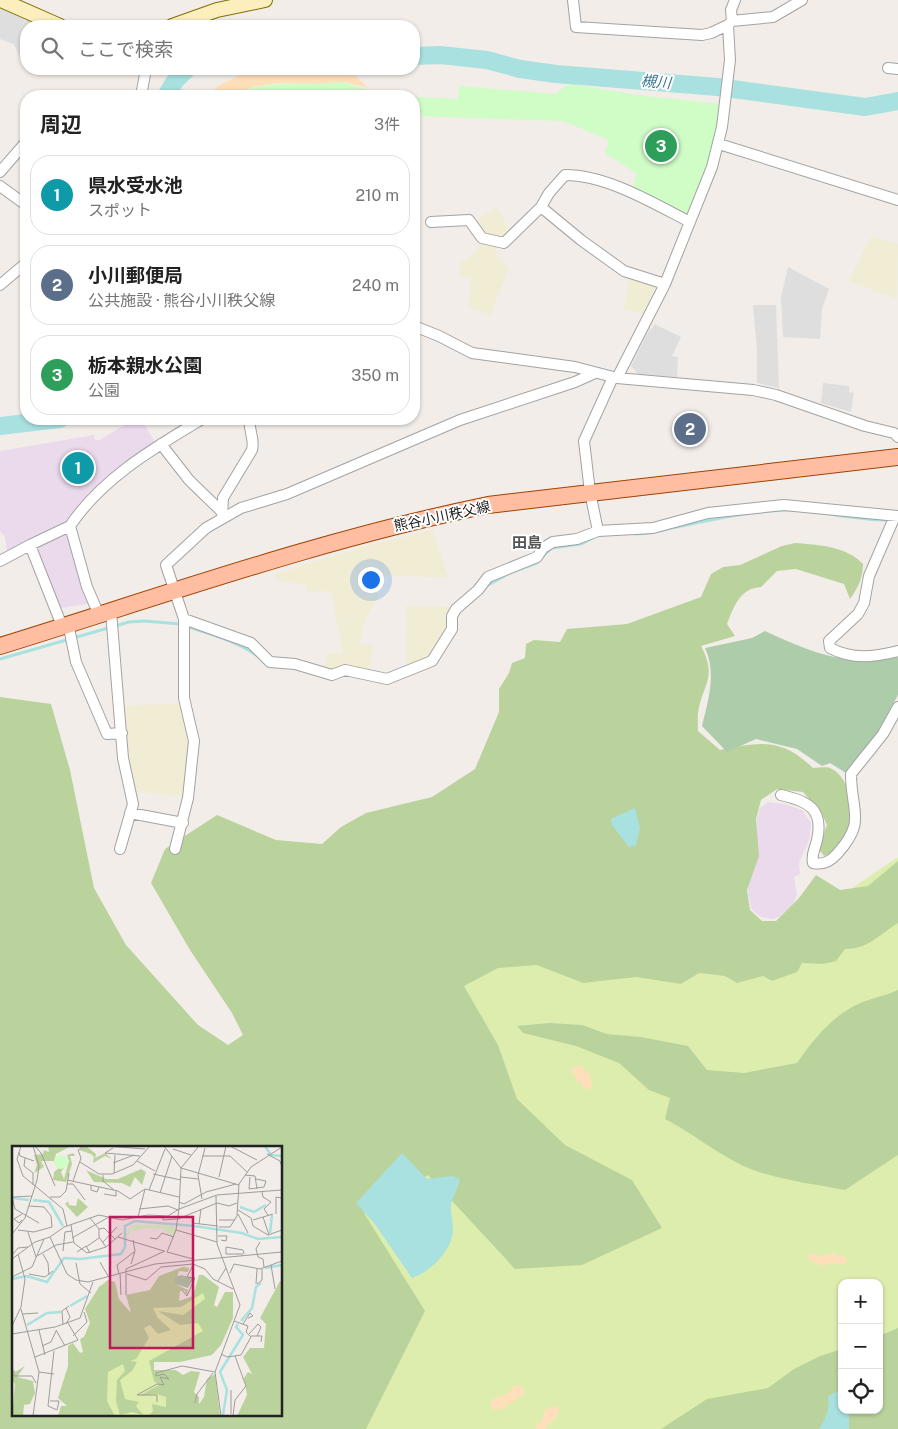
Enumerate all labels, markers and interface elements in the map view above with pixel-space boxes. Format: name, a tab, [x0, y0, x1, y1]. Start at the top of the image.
search box	[20, 20, 420, 75]
icon: search	[38, 34, 66, 62]
text: ここで検索	[78, 38, 173, 60]
water label: 槻川	[640, 72, 674, 91]
text: 周辺	[40, 112, 82, 137]
text: 3件	[374, 115, 400, 134]
pin: 3	[645, 127, 677, 165]
text: 県水受水池	[88, 174, 183, 196]
text: 1	[54, 186, 60, 205]
text: 210 m	[355, 186, 399, 205]
text: スポット	[88, 201, 152, 220]
text: 小川郵便局	[88, 264, 183, 286]
text: 2	[52, 276, 62, 295]
text: 240 m	[352, 276, 399, 295]
text: 公共施設 · 熊谷小川秩父線	[88, 291, 275, 310]
text: 栃本親水公園	[88, 354, 202, 376]
text: 3	[52, 366, 62, 385]
text: 350 m	[351, 366, 399, 385]
text: 公園	[88, 381, 120, 400]
pin: 2	[674, 410, 706, 448]
pin: 1	[62, 449, 94, 487]
street label: 熊谷小川秩父線	[392, 498, 492, 534]
district label: 田島	[512, 534, 542, 551]
your location	[358, 567, 384, 593]
inset map	[12, 1146, 282, 1416]
map controls	[838, 1279, 883, 1414]
button: +	[838, 1279, 883, 1324]
button: −	[838, 1324, 883, 1369]
button: locate	[838, 1369, 883, 1414]

